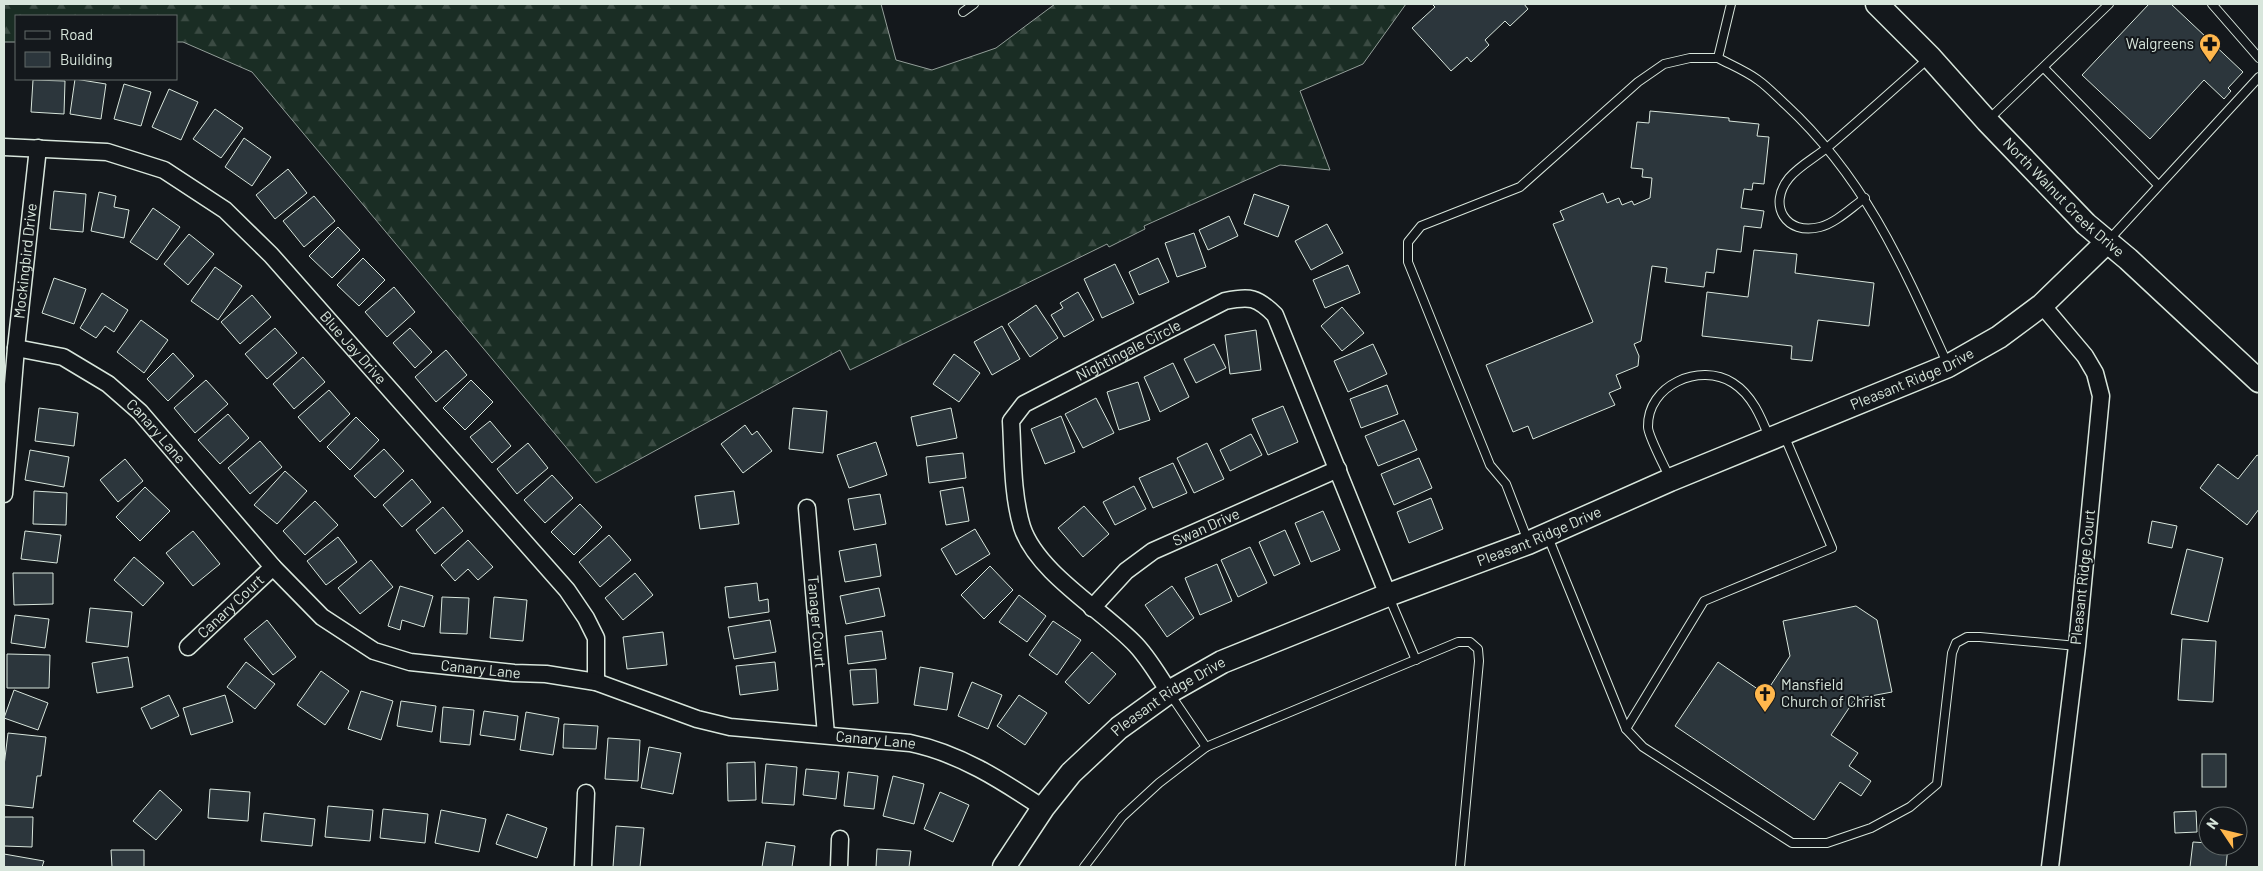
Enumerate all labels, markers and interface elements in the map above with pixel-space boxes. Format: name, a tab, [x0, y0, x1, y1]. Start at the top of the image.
legend	[15, 15, 178, 80]
text: Road	[60, 25, 93, 43]
pharmacy icon: Walgreens	[2198, 32, 2222, 63]
place label: Walgreens	[2126, 34, 2194, 52]
text: Building	[60, 50, 113, 68]
street label: North Walnut Creek Drive	[2000, 133, 2129, 260]
street label: Mockingbird Drive	[9, 202, 40, 320]
street label: Blue Jay Drive	[317, 307, 391, 387]
street label: Nightingale Circle	[1073, 315, 1183, 384]
street label: Pleasant Ridge Drive	[1847, 343, 1977, 413]
street label: Canary Lane	[123, 395, 190, 467]
street label: Pleasant Ridge Drive	[1474, 502, 1604, 569]
street label: Swan Drive	[1169, 504, 1242, 549]
street label: Pleasant Ridge Court	[2066, 508, 2098, 645]
street label: Canary Court	[193, 570, 267, 641]
street label: Tanager Court	[805, 575, 830, 668]
street label: Pleasant Ridge Drive	[1106, 652, 1228, 739]
street label: Canary Lane	[440, 655, 521, 681]
place label: Mansfield Church of Christ	[1781, 675, 1886, 710]
church icon: Mansfield Church of Christ	[1753, 682, 1777, 713]
street label: Canary Lane	[835, 726, 918, 752]
north arrow	[2198, 806, 2248, 856]
text: N	[2202, 815, 2222, 832]

